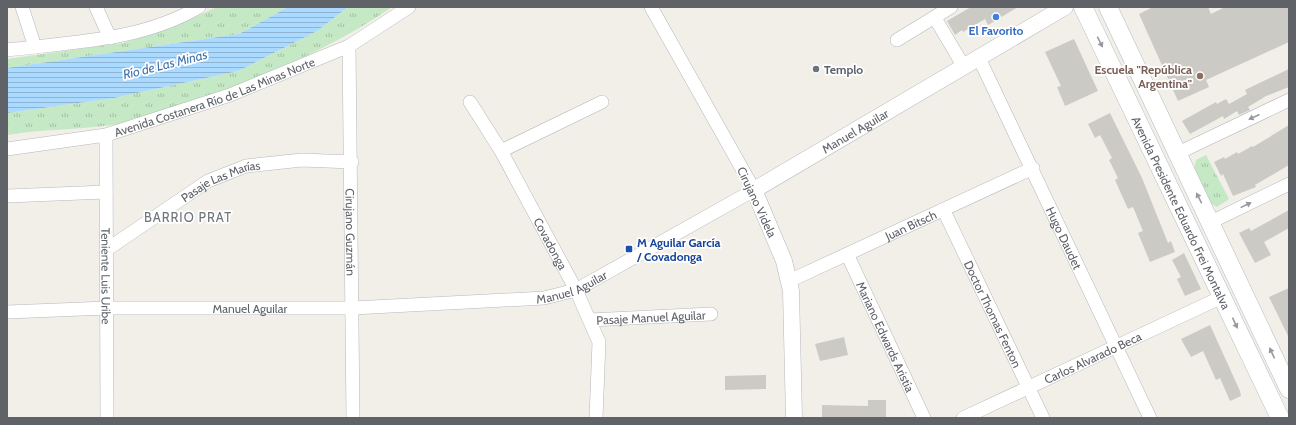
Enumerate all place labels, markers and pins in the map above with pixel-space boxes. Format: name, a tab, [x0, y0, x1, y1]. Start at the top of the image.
marker: El Favorito	[991, 12, 1001, 22]
place label: El Favorito	[969, 23, 1024, 38]
place label: Templo	[824, 62, 863, 77]
place label: Escuela "República Argentina"	[1094, 62, 1192, 91]
marker: Templo	[811, 64, 821, 74]
marker: Escuela "República Argentina"	[1195, 71, 1205, 81]
place label: M Aguilar García / Covadonga	[636, 235, 721, 264]
marker: M Aguilar García / Covadonga	[624, 244, 634, 254]

